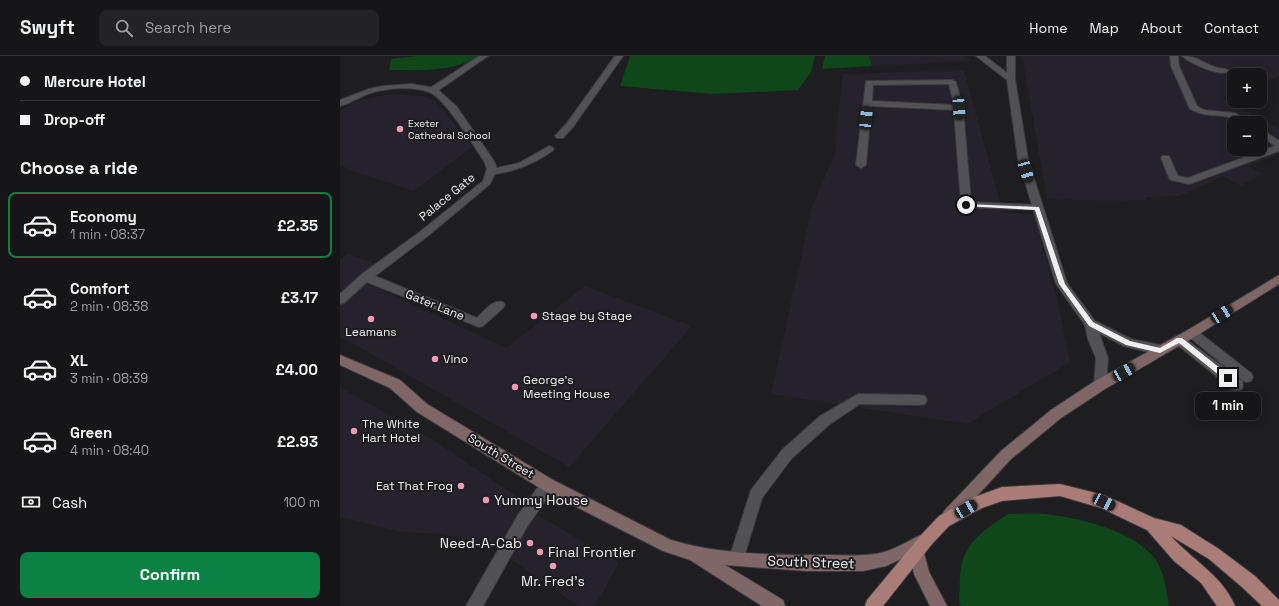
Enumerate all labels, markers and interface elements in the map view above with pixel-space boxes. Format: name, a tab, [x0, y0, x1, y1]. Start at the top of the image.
search box	[99, 10, 379, 46]
text: Swyft	[20, 15, 75, 40]
icon: search	[113, 17, 135, 39]
text: Search here	[145, 18, 231, 37]
text: Home	[1029, 19, 1067, 37]
text: Map	[1089, 19, 1119, 37]
text: About	[1141, 19, 1182, 37]
text: Contact	[1204, 19, 1259, 37]
map controls	[1227, 68, 1267, 156]
button: +	[1227, 68, 1267, 108]
text: Mercure Hotel	[44, 72, 146, 91]
car	[952, 96, 966, 120]
car	[859, 105, 873, 131]
text: Drop-off	[44, 110, 105, 129]
button: −	[1227, 116, 1267, 156]
place label: Exeter Cathedral School	[408, 117, 490, 142]
marker: Exeter Cathedral School	[395, 124, 405, 134]
text: Choose a ride	[20, 156, 138, 179]
car	[1017, 158, 1035, 184]
street label: Palace Gate	[416, 169, 478, 225]
route start	[957, 196, 975, 214]
icon: car	[22, 207, 58, 243]
text: Economy	[70, 207, 137, 226]
text: £2.35	[277, 216, 318, 235]
text: 1 min · 08:37	[70, 226, 145, 243]
icon: car	[22, 279, 58, 315]
text: Comfort	[70, 279, 130, 298]
street label: Gater Lane	[403, 286, 467, 324]
text: £3.17	[281, 288, 318, 307]
text: 2 min · 08:38	[70, 298, 148, 315]
car	[1209, 303, 1235, 325]
place label: Stage by Stage	[542, 308, 632, 324]
marker: Stage by Stage	[529, 311, 539, 321]
marker: Leamans	[366, 314, 376, 324]
place label: Leamans	[345, 324, 397, 340]
icon: car	[22, 351, 58, 387]
text: XL	[70, 351, 88, 370]
place label: Vino	[443, 351, 468, 367]
marker: Vino	[430, 354, 440, 364]
text: £4.00	[275, 360, 318, 379]
car	[1111, 361, 1137, 383]
route end	[1219, 369, 1237, 387]
text: 3 min · 08:39	[70, 370, 148, 387]
place label: George's Meeting House	[523, 372, 610, 402]
marker: George's Meeting House	[510, 382, 520, 392]
callout: 1 min	[1195, 392, 1261, 420]
text: 1 min	[1212, 397, 1244, 414]
place label: The White Hart Hotel	[362, 416, 420, 446]
icon: car	[22, 423, 58, 459]
text: Green	[70, 423, 112, 442]
marker: The White Hart Hotel	[349, 426, 359, 436]
street label: South Street	[465, 430, 537, 482]
text: £2.93	[277, 432, 318, 451]
text: 4 min · 08:40	[70, 442, 149, 459]
place label: Eat That Frog	[376, 478, 453, 494]
marker: Eat That Frog	[456, 481, 466, 491]
icon: cash	[20, 491, 42, 513]
place label: Yummy House	[494, 491, 588, 509]
car	[1091, 491, 1117, 513]
text: Cash	[52, 493, 87, 512]
text: 100 m	[283, 494, 320, 511]
marker: Yummy House	[481, 495, 491, 505]
car	[953, 498, 979, 520]
place label: Need-A-Cab	[440, 534, 522, 552]
marker: Need-A-Cab	[525, 538, 535, 548]
place label: Final Frontier	[548, 543, 636, 561]
marker: Final Frontier	[535, 547, 545, 557]
street label: South Street	[767, 551, 855, 573]
button: Confirm	[20, 552, 320, 598]
marker: Mr. Fred's	[548, 561, 558, 571]
place label: Mr. Fred's	[521, 572, 585, 590]

